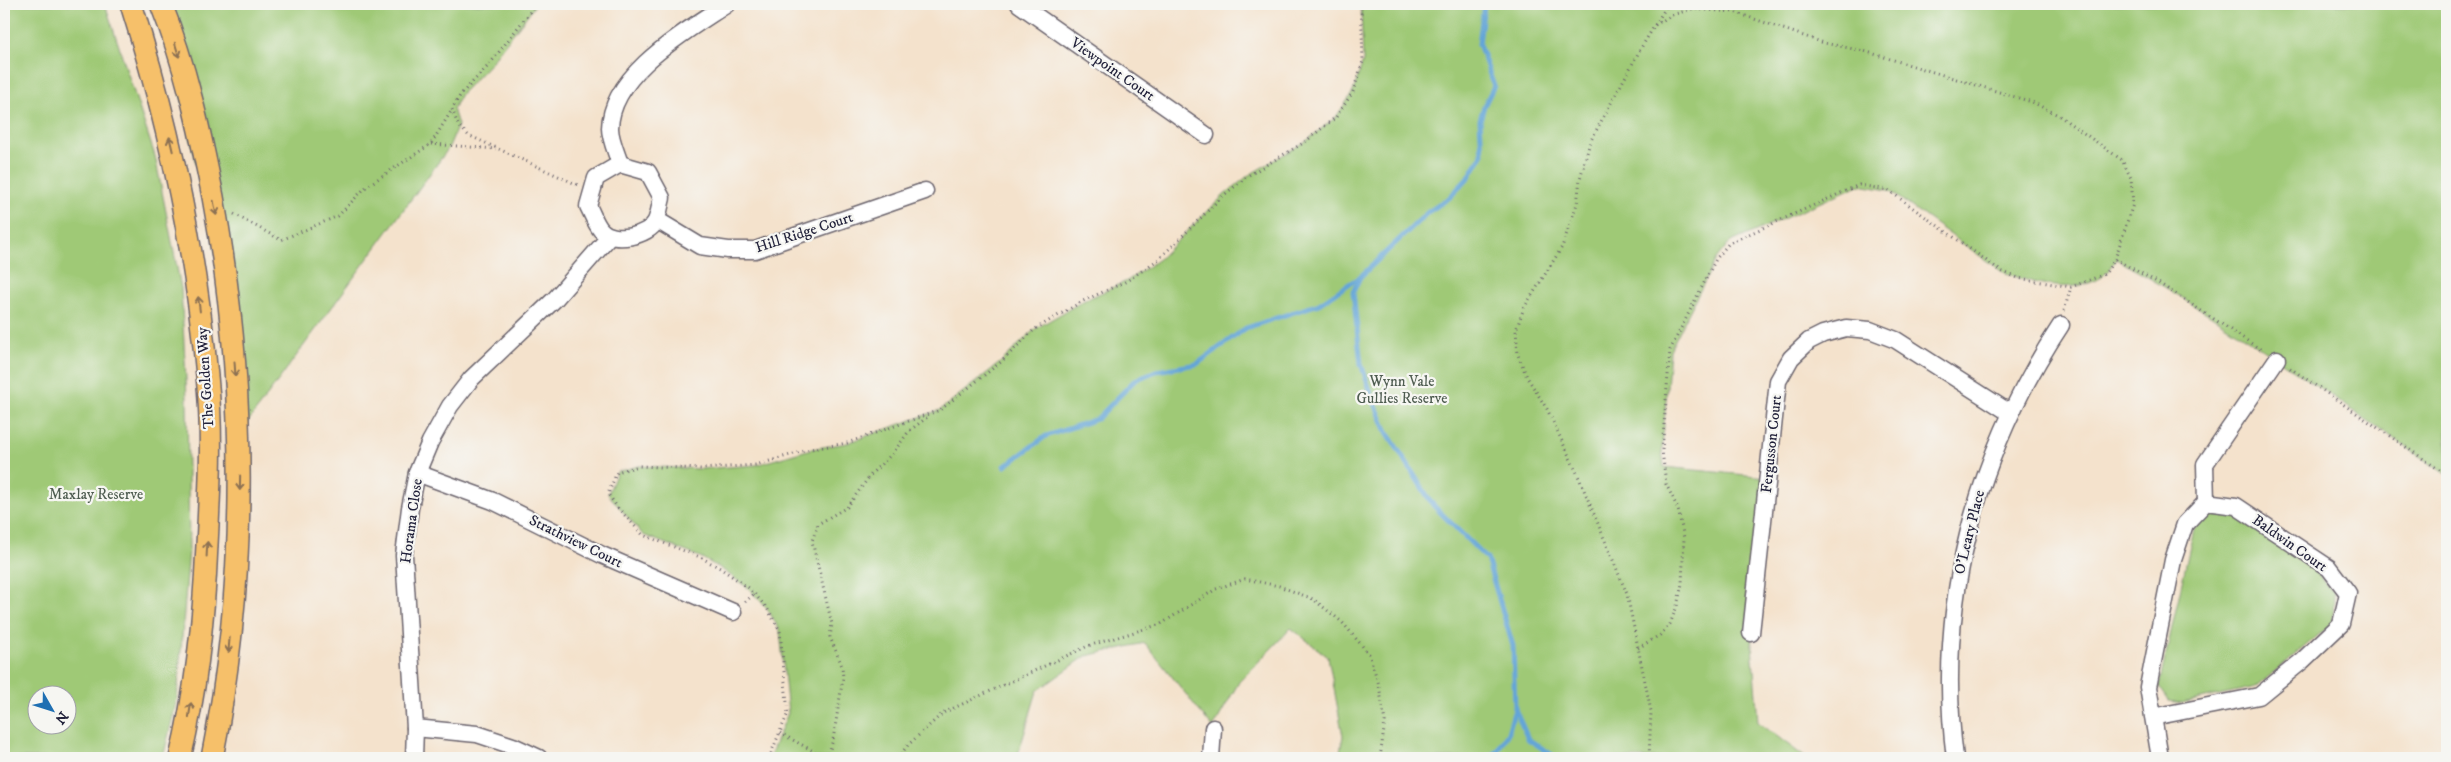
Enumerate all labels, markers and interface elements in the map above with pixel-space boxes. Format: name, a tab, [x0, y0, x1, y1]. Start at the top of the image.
street label: Viewpoint Court	[1066, 33, 1159, 106]
one-way arrow	[173, 42, 183, 58]
one-way arrow	[166, 136, 175, 152]
one-way arrow	[210, 199, 220, 215]
street label: Hill Ridge Court	[753, 208, 856, 257]
one-way arrow	[194, 296, 204, 312]
street label: The Golden Way	[192, 326, 219, 429]
one-way arrow	[230, 361, 240, 377]
park label: Wynn Vale Gullies Reserve	[1357, 372, 1447, 408]
street label: Fergusson Court	[1757, 394, 1786, 494]
one-way arrow	[235, 474, 245, 490]
street label: Horama Close	[396, 477, 427, 565]
park label: Maxlay Reserve	[49, 485, 143, 504]
street label: O'Leary Place	[1950, 488, 1989, 576]
street label: Strathview Court	[526, 511, 626, 572]
street label: Baldwin Court	[2249, 511, 2331, 576]
one-way arrow	[203, 541, 212, 557]
one-way arrow	[224, 636, 234, 652]
north arrow	[28, 684, 78, 734]
one-way arrow	[185, 703, 195, 719]
text: N	[50, 707, 72, 728]

